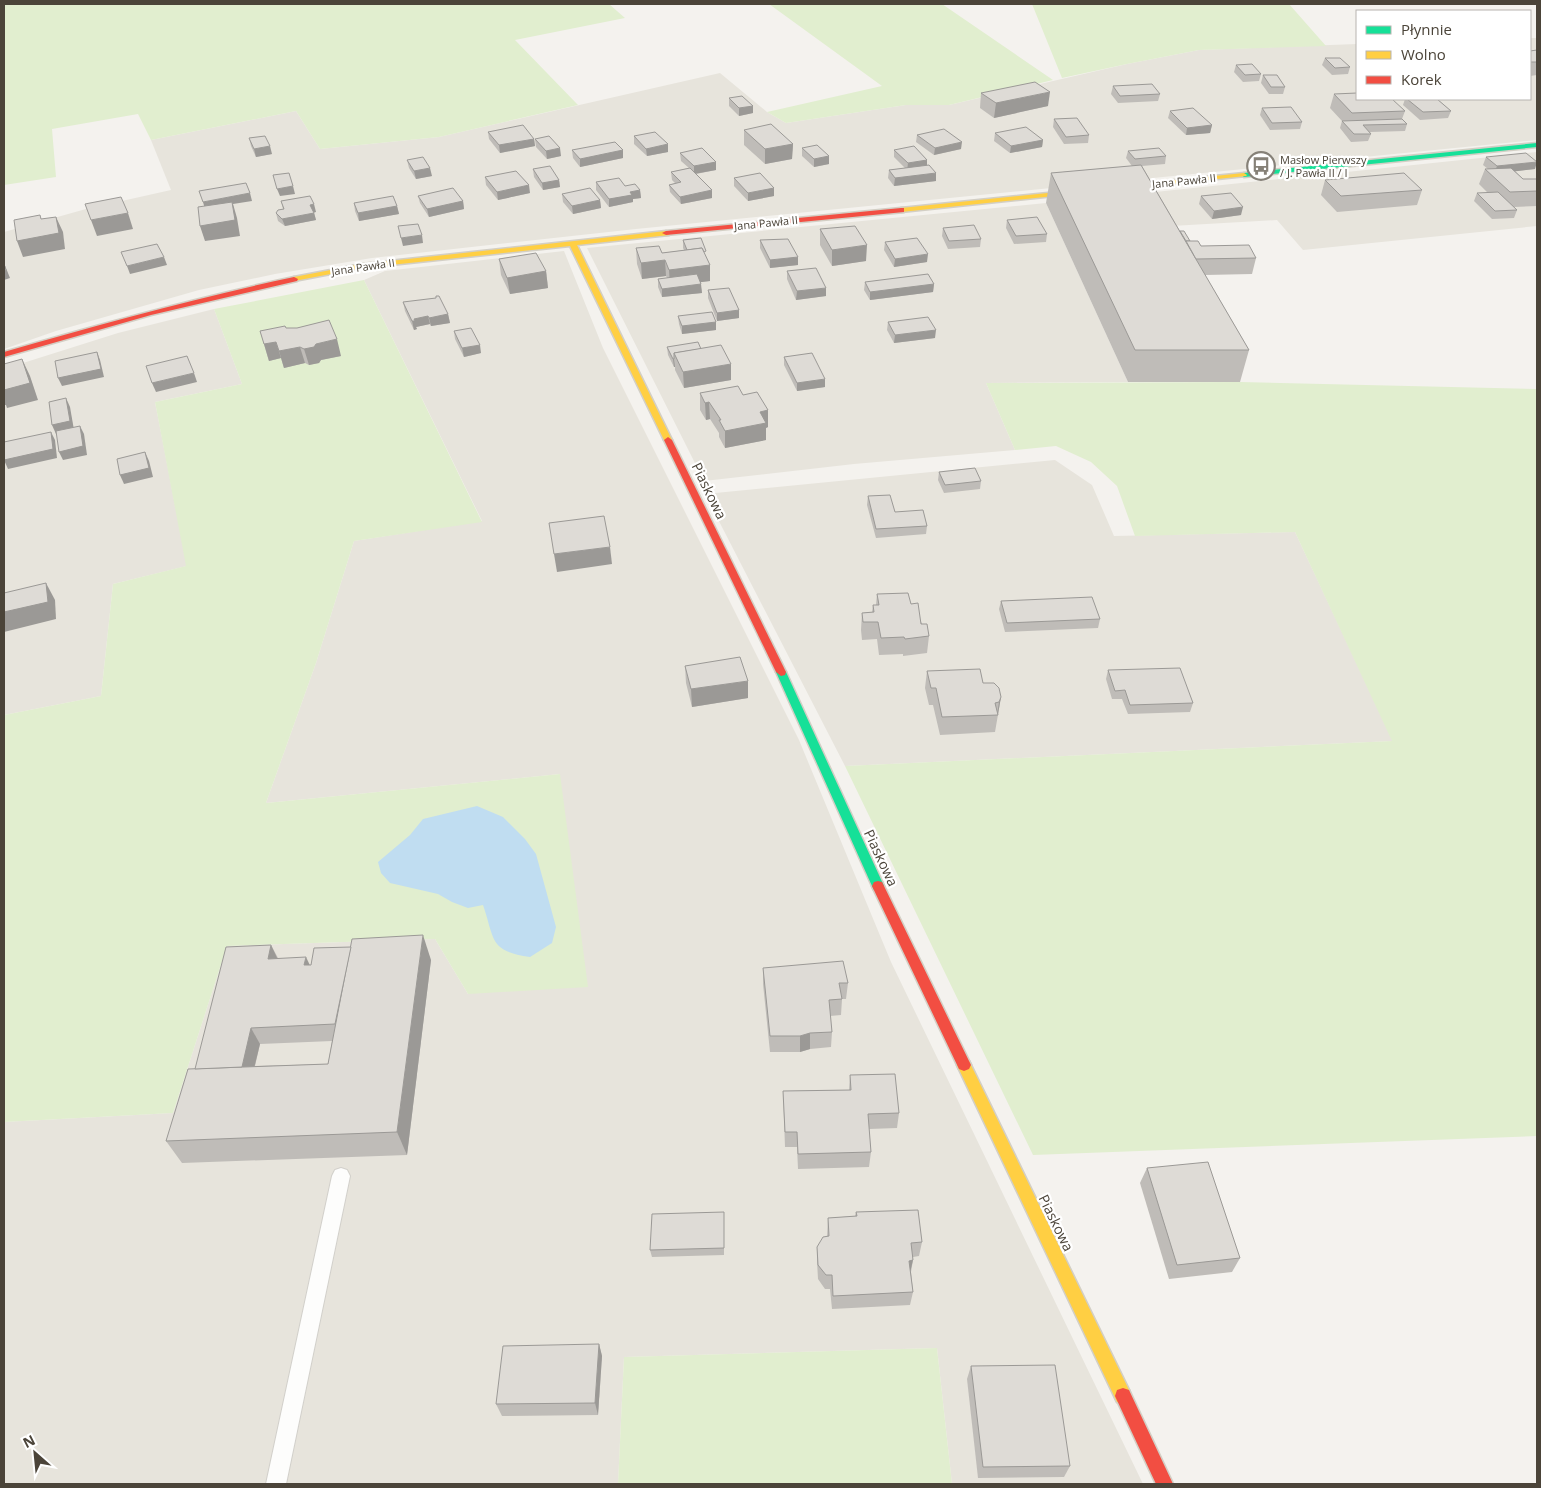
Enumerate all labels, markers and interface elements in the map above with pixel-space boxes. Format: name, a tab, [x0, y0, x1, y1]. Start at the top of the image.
legend	[1356, 10, 1531, 100]
text: Płynnie	[1401, 19, 1452, 39]
text: Wolno	[1401, 44, 1446, 64]
text: Korek	[1401, 69, 1442, 89]
bus stop icon: Masłow Pierwszy / J. Pawła II / I	[1246, 151, 1276, 181]
place label: Masłow Pierwszy / J. Pawła II / I	[1280, 152, 1367, 180]
street label: Jana Pawła II	[1150, 170, 1217, 191]
street label: Jana Pawła II	[732, 212, 799, 233]
street label: Jana Pawła II	[329, 255, 396, 279]
street label: Piaskowa	[688, 459, 731, 522]
street label: Piaskowa	[860, 826, 903, 889]
street label: Piaskowa	[1035, 1191, 1078, 1254]
north arrow	[10, 1428, 60, 1478]
text: N	[19, 1430, 38, 1452]

